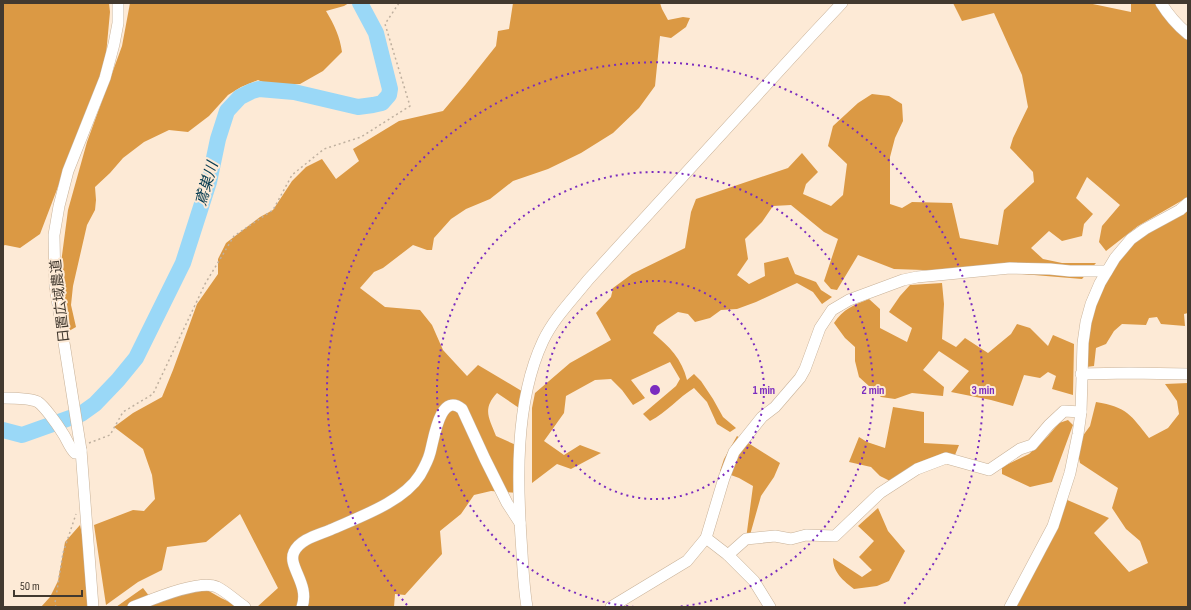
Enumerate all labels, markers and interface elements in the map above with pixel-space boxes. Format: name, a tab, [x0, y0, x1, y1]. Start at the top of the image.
water label: 鳶巣川	[192, 158, 223, 208]
street label: 日置広域農道	[47, 258, 73, 344]
centre of rings	[648, 383, 662, 397]
text: 1 min	[753, 383, 775, 398]
text: 2 min	[862, 383, 884, 398]
text: 3 min	[972, 383, 994, 398]
scale bar	[14, 572, 82, 598]
text: 50 m	[20, 579, 40, 594]

